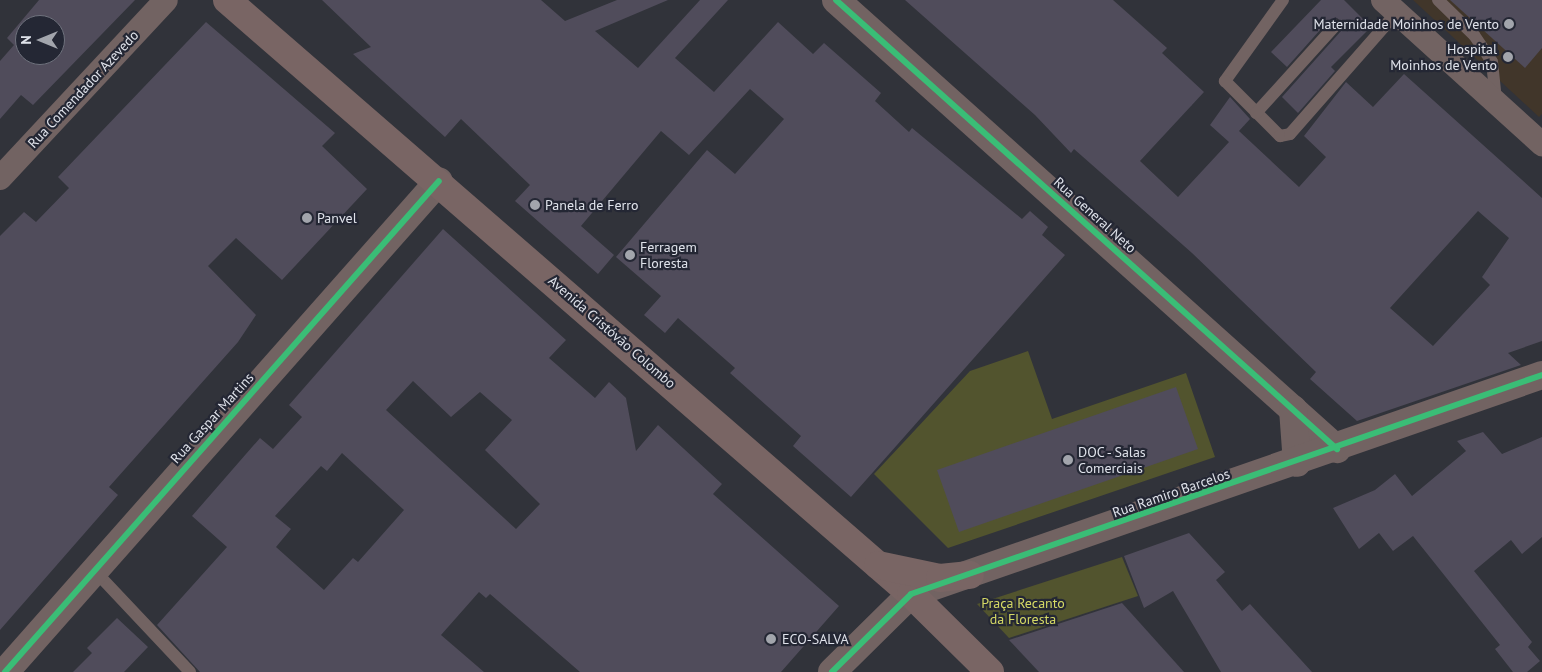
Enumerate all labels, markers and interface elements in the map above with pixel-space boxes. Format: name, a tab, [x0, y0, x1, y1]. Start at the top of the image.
north arrow	[15, 15, 65, 65]
place label: Maternidade Moinhos de Vento	[1313, 16, 1499, 32]
marker: Maternidade Moinhos de Vento	[1503, 18, 1515, 30]
street label: Rua Comendador Azevedo	[24, 27, 142, 151]
text: N	[17, 35, 35, 45]
place label: Hospital Moinhos de Vento	[1390, 41, 1497, 74]
marker: Hospital Moinhos de Vento	[1501, 50, 1515, 64]
street label: Rua General Neto	[1050, 174, 1140, 256]
place label: Panela de Ferro	[545, 197, 639, 213]
marker: Panela de Ferro	[529, 199, 541, 211]
place label: Panvel	[317, 210, 357, 226]
marker: Panvel	[301, 212, 313, 224]
place label: Ferragem Floresta	[640, 239, 697, 272]
marker: Ferragem Floresta	[624, 249, 636, 261]
street label: Avenida Cristóvão Colombo	[545, 272, 679, 392]
street label: Rua Gaspar Martins	[167, 369, 257, 467]
place label: DOC - Salas Comerciais	[1078, 444, 1149, 477]
marker: DOC - Salas Comerciais	[1062, 454, 1074, 466]
street label: Rua Ramiro Barcelos	[1110, 465, 1232, 521]
park label: Praça Recanto da Floresta	[981, 595, 1065, 628]
place label: ECO-SALVA	[782, 631, 849, 647]
marker: ECO-SALVA	[764, 632, 778, 646]

